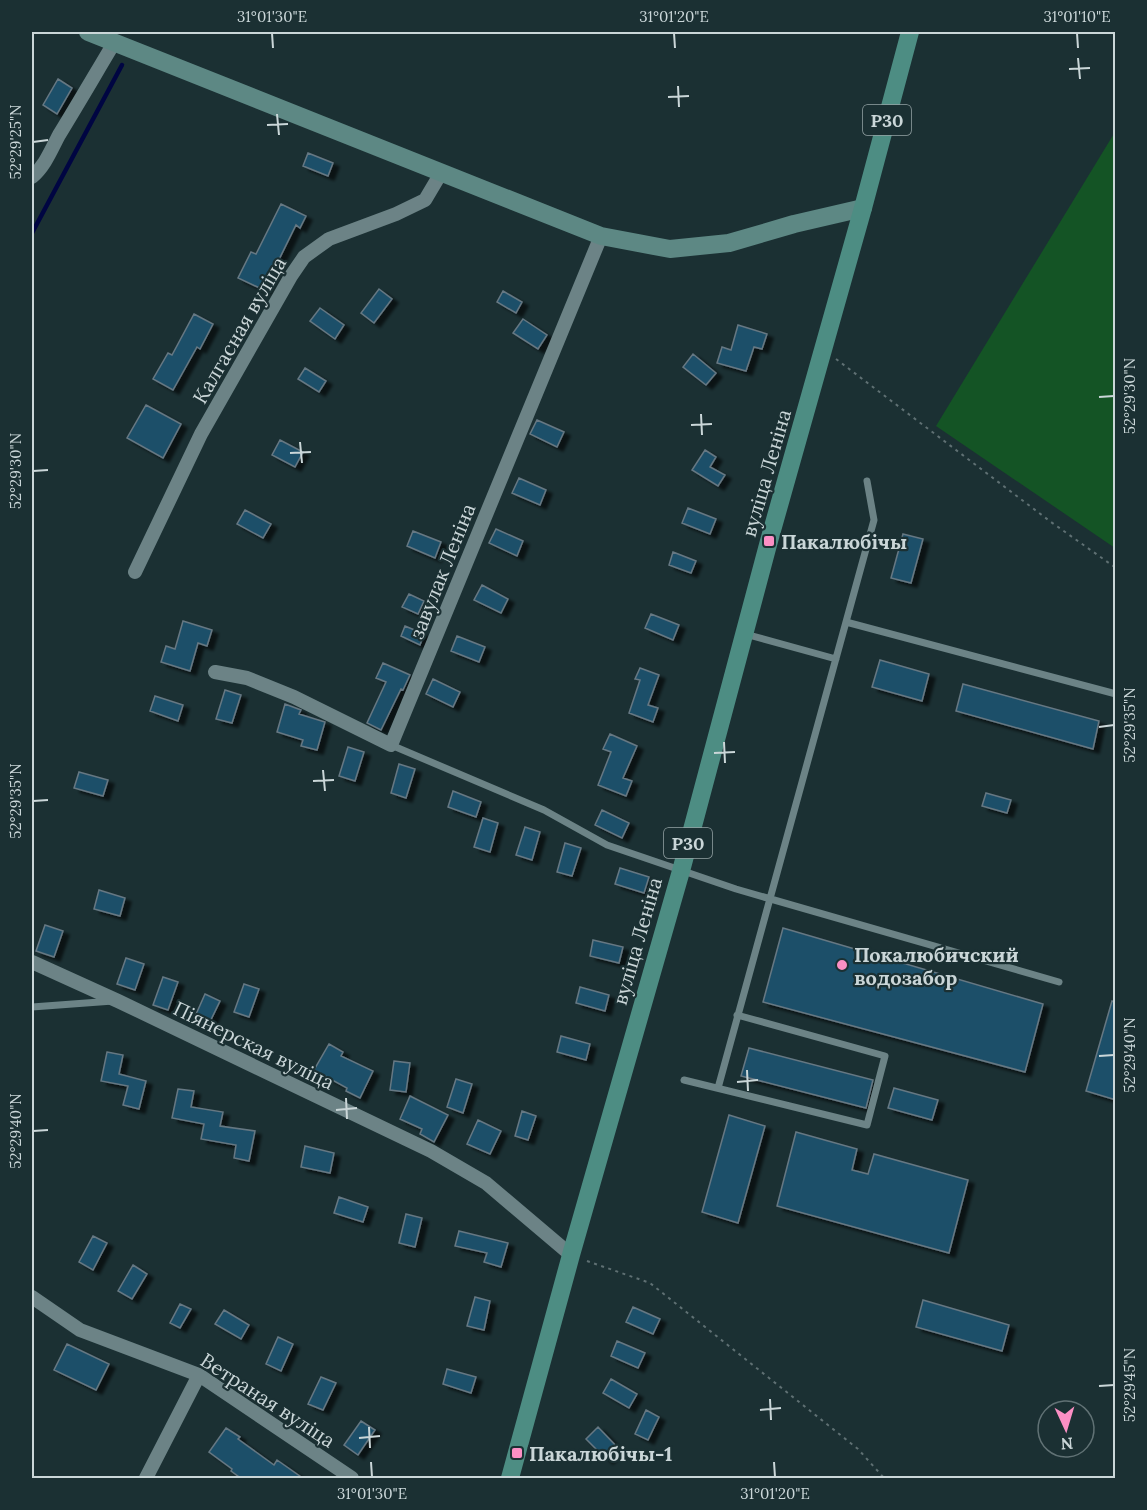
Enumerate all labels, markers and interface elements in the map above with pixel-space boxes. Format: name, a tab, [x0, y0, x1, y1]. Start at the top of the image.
text: 31°01'30"E	[237, 7, 307, 26]
text: 31°01'20"E	[639, 7, 709, 26]
text: 31°01'10"E	[1043, 7, 1111, 26]
text: 52°29'25"N	[6, 104, 25, 180]
road number: Р30	[863, 105, 911, 135]
street label: Калгасная вуліца	[187, 252, 291, 408]
text: 52°29'30"N	[1120, 358, 1139, 434]
street label: вуліца Леніна	[736, 406, 796, 540]
text: 52°29'30"N	[6, 433, 25, 509]
street label: завулак Леніна	[403, 500, 481, 642]
place label: Пакалюбічы	[781, 529, 907, 554]
marker: Пакалюбічы	[762, 534, 776, 548]
text: 52°29'35"N	[1120, 687, 1139, 763]
text: 52°29'35"N	[6, 763, 25, 839]
road number: Р30	[664, 828, 712, 858]
street label: вуліца Леніна	[607, 874, 667, 1008]
place label: Покалюбичский водозабор	[854, 942, 1019, 990]
marker: Покалюбичский водозабор	[835, 958, 849, 972]
street label: Піянерская вуліца	[170, 995, 338, 1095]
text: 52°29'40"N	[1120, 1017, 1139, 1093]
text: 52°29'40"N	[6, 1093, 25, 1169]
street label: Ветраная вуліца	[196, 1347, 340, 1453]
text: 52°29'45"N	[1120, 1348, 1139, 1422]
north arrow	[1036, 1399, 1096, 1459]
text: N	[1060, 1434, 1074, 1454]
place label: Пакалюбічы-1	[529, 1441, 672, 1466]
marker: Пакалюбічы-1	[510, 1446, 524, 1460]
text: 31°01'30"E	[337, 1484, 407, 1503]
text: 31°01'20"E	[740, 1484, 810, 1503]

